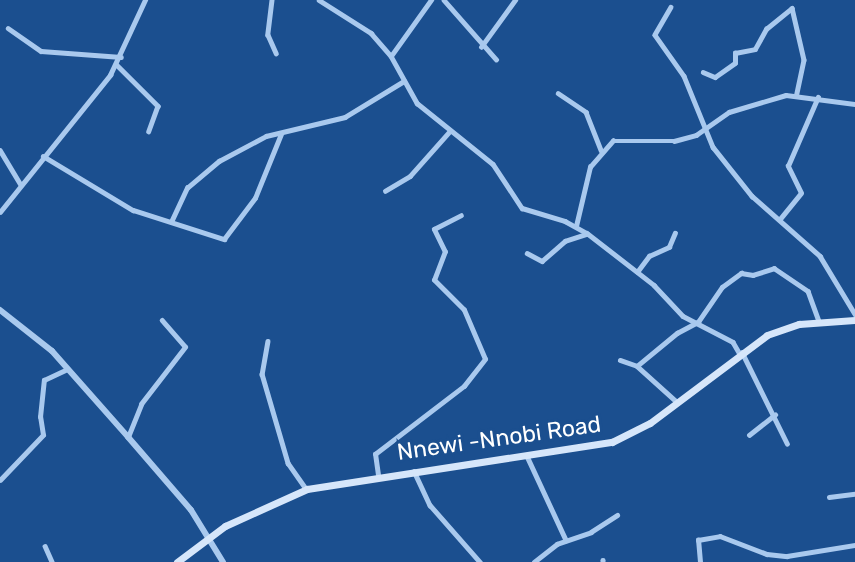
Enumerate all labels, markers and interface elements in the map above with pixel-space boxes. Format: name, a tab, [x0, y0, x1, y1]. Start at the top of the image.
street label: Nnewi -Nnobi Road	[395, 410, 603, 466]

